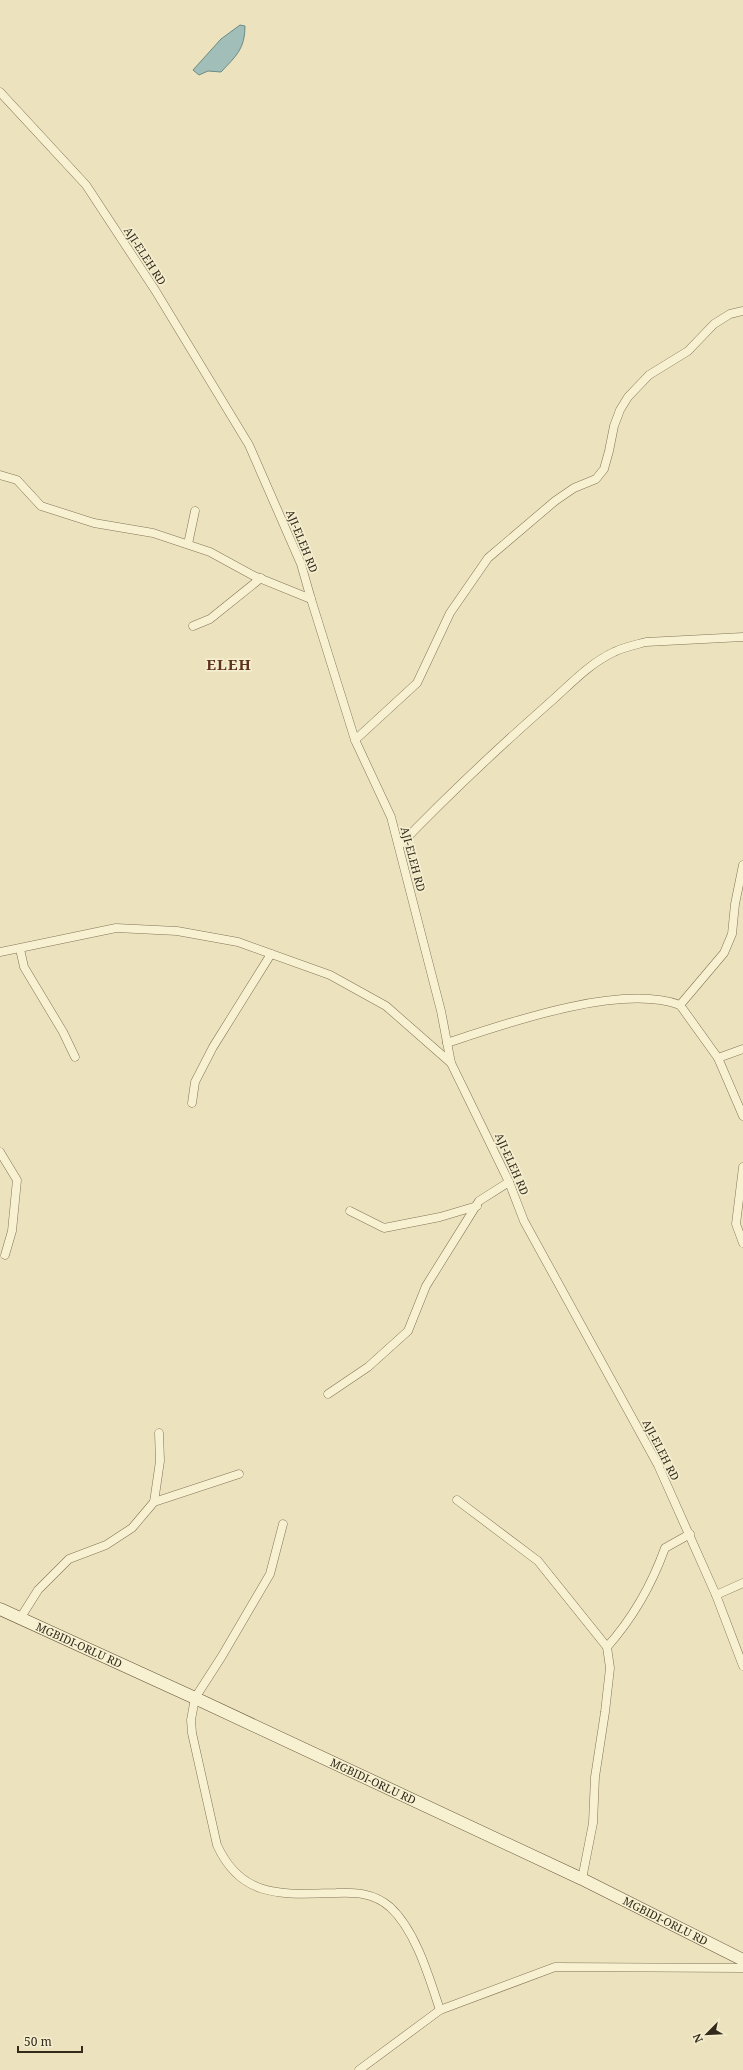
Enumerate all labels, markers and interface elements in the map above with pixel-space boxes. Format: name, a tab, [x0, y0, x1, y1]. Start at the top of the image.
street label: AJI-ELEH RD	[121, 224, 170, 288]
street label: AJI-ELEH RD	[283, 507, 322, 574]
district label: ELEH	[206, 654, 252, 674]
street label: AJI-ELEH RD	[398, 825, 429, 893]
street label: AJI-ELEH RD	[492, 1130, 533, 1197]
street label: AJI-ELEH RD	[640, 1417, 683, 1483]
street label: MGBIDI-ORLU RD	[34, 1619, 125, 1671]
street label: MGBIDI-ORLU RD	[328, 1754, 419, 1807]
street label: MGBIDI-ORLU RD	[621, 1893, 711, 1948]
north arrow	[687, 2014, 727, 2054]
scale bar	[18, 2028, 82, 2054]
text: N	[689, 2031, 706, 2045]
text: 50 m	[24, 2033, 52, 2050]

